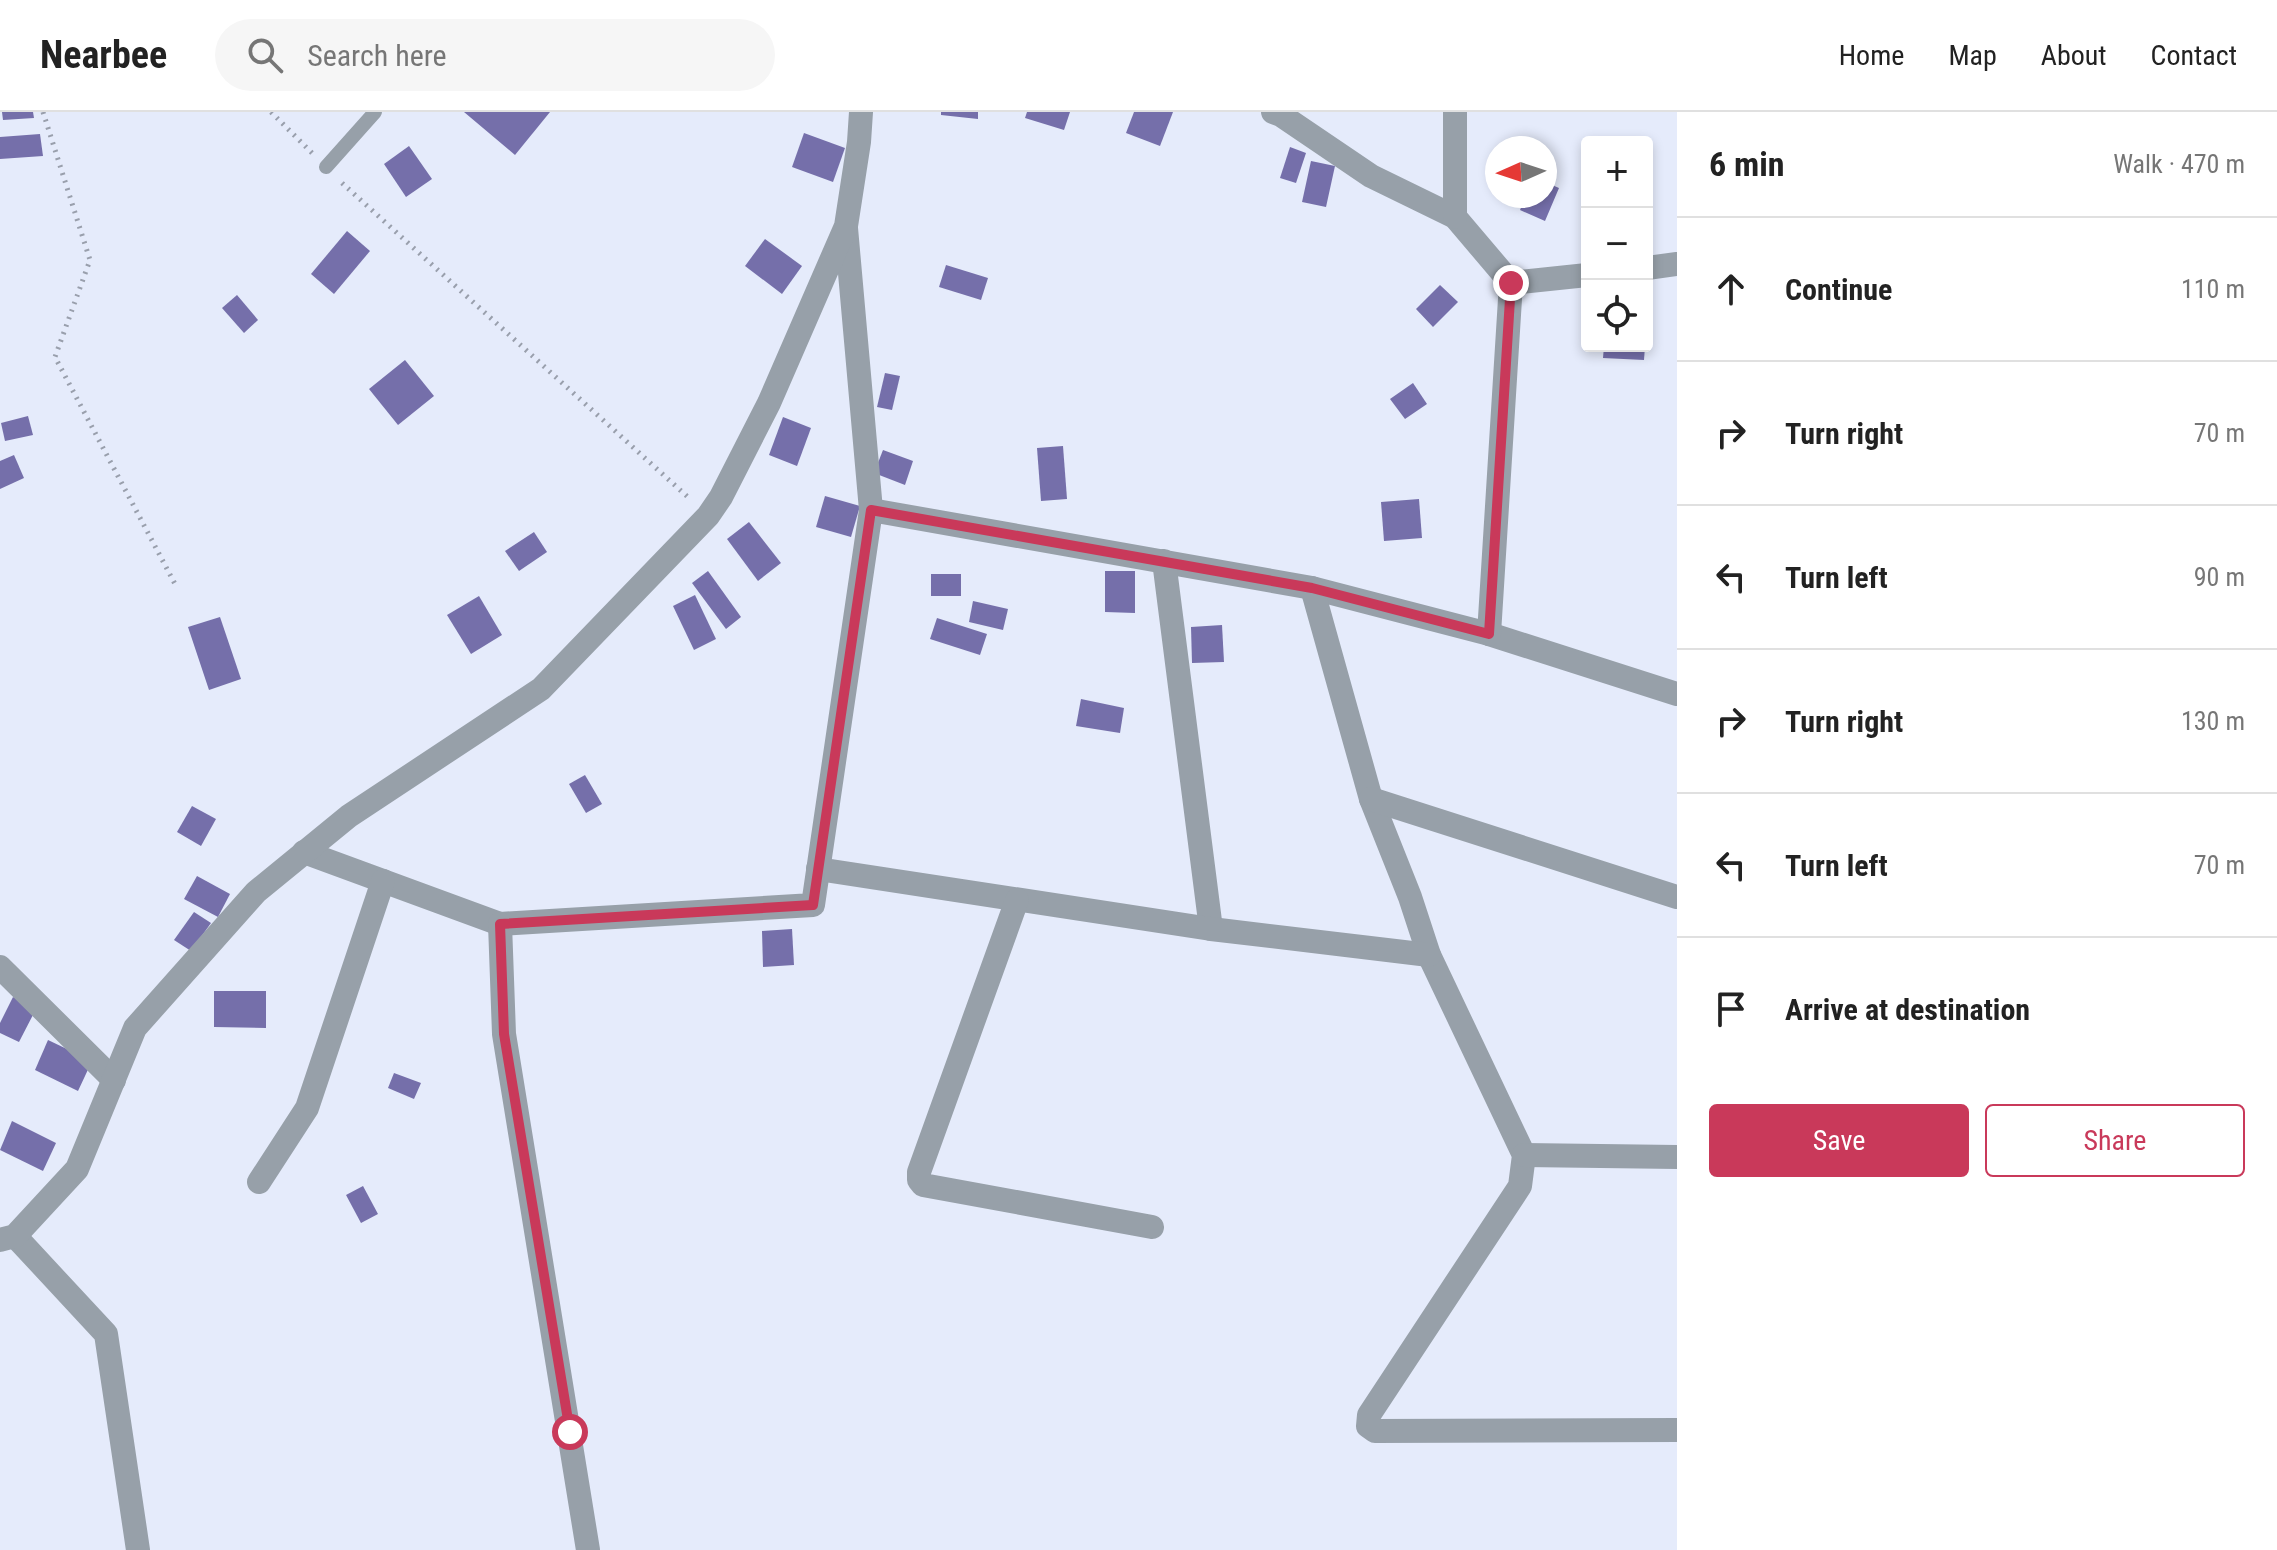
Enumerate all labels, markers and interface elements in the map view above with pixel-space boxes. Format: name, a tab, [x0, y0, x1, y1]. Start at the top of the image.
search box	[215, 19, 775, 91]
text: Nearbee	[40, 33, 167, 77]
icon: search	[243, 33, 287, 77]
text: Search here	[307, 38, 447, 73]
text: Home	[1839, 39, 1904, 72]
text: Map	[1948, 39, 1997, 72]
text: About	[2041, 39, 2107, 72]
text: Contact	[2151, 39, 2237, 72]
north arrow	[1485, 136, 1557, 208]
map controls	[1581, 136, 1653, 352]
button: +	[1581, 136, 1653, 208]
text: 6 min	[1709, 144, 1785, 184]
text: Walk · 470 m	[2113, 149, 2245, 179]
button: −	[1581, 208, 1653, 280]
route end	[1493, 265, 1529, 301]
icon: ahead	[1709, 267, 1753, 311]
text: Continue	[1785, 272, 1892, 307]
text: 110 m	[2181, 274, 2245, 304]
button: locate	[1581, 280, 1653, 352]
icon: right	[1709, 411, 1753, 455]
text: Turn right	[1785, 416, 1903, 451]
text: 70 m	[2194, 418, 2245, 448]
icon: left	[1709, 555, 1753, 599]
text: Turn left	[1785, 560, 1888, 595]
text: 90 m	[2194, 562, 2245, 592]
icon: right	[1709, 699, 1753, 743]
text: Turn right	[1785, 704, 1903, 739]
text: 130 m	[2181, 706, 2245, 736]
icon: left	[1709, 843, 1753, 887]
text: Turn left	[1785, 848, 1888, 883]
text: 70 m	[2194, 850, 2245, 880]
icon: arrive	[1709, 987, 1753, 1031]
text: Arrive at destination	[1785, 992, 2030, 1027]
button: Save	[1709, 1104, 1969, 1177]
button: Share	[1985, 1104, 2245, 1177]
route start	[552, 1414, 588, 1450]

